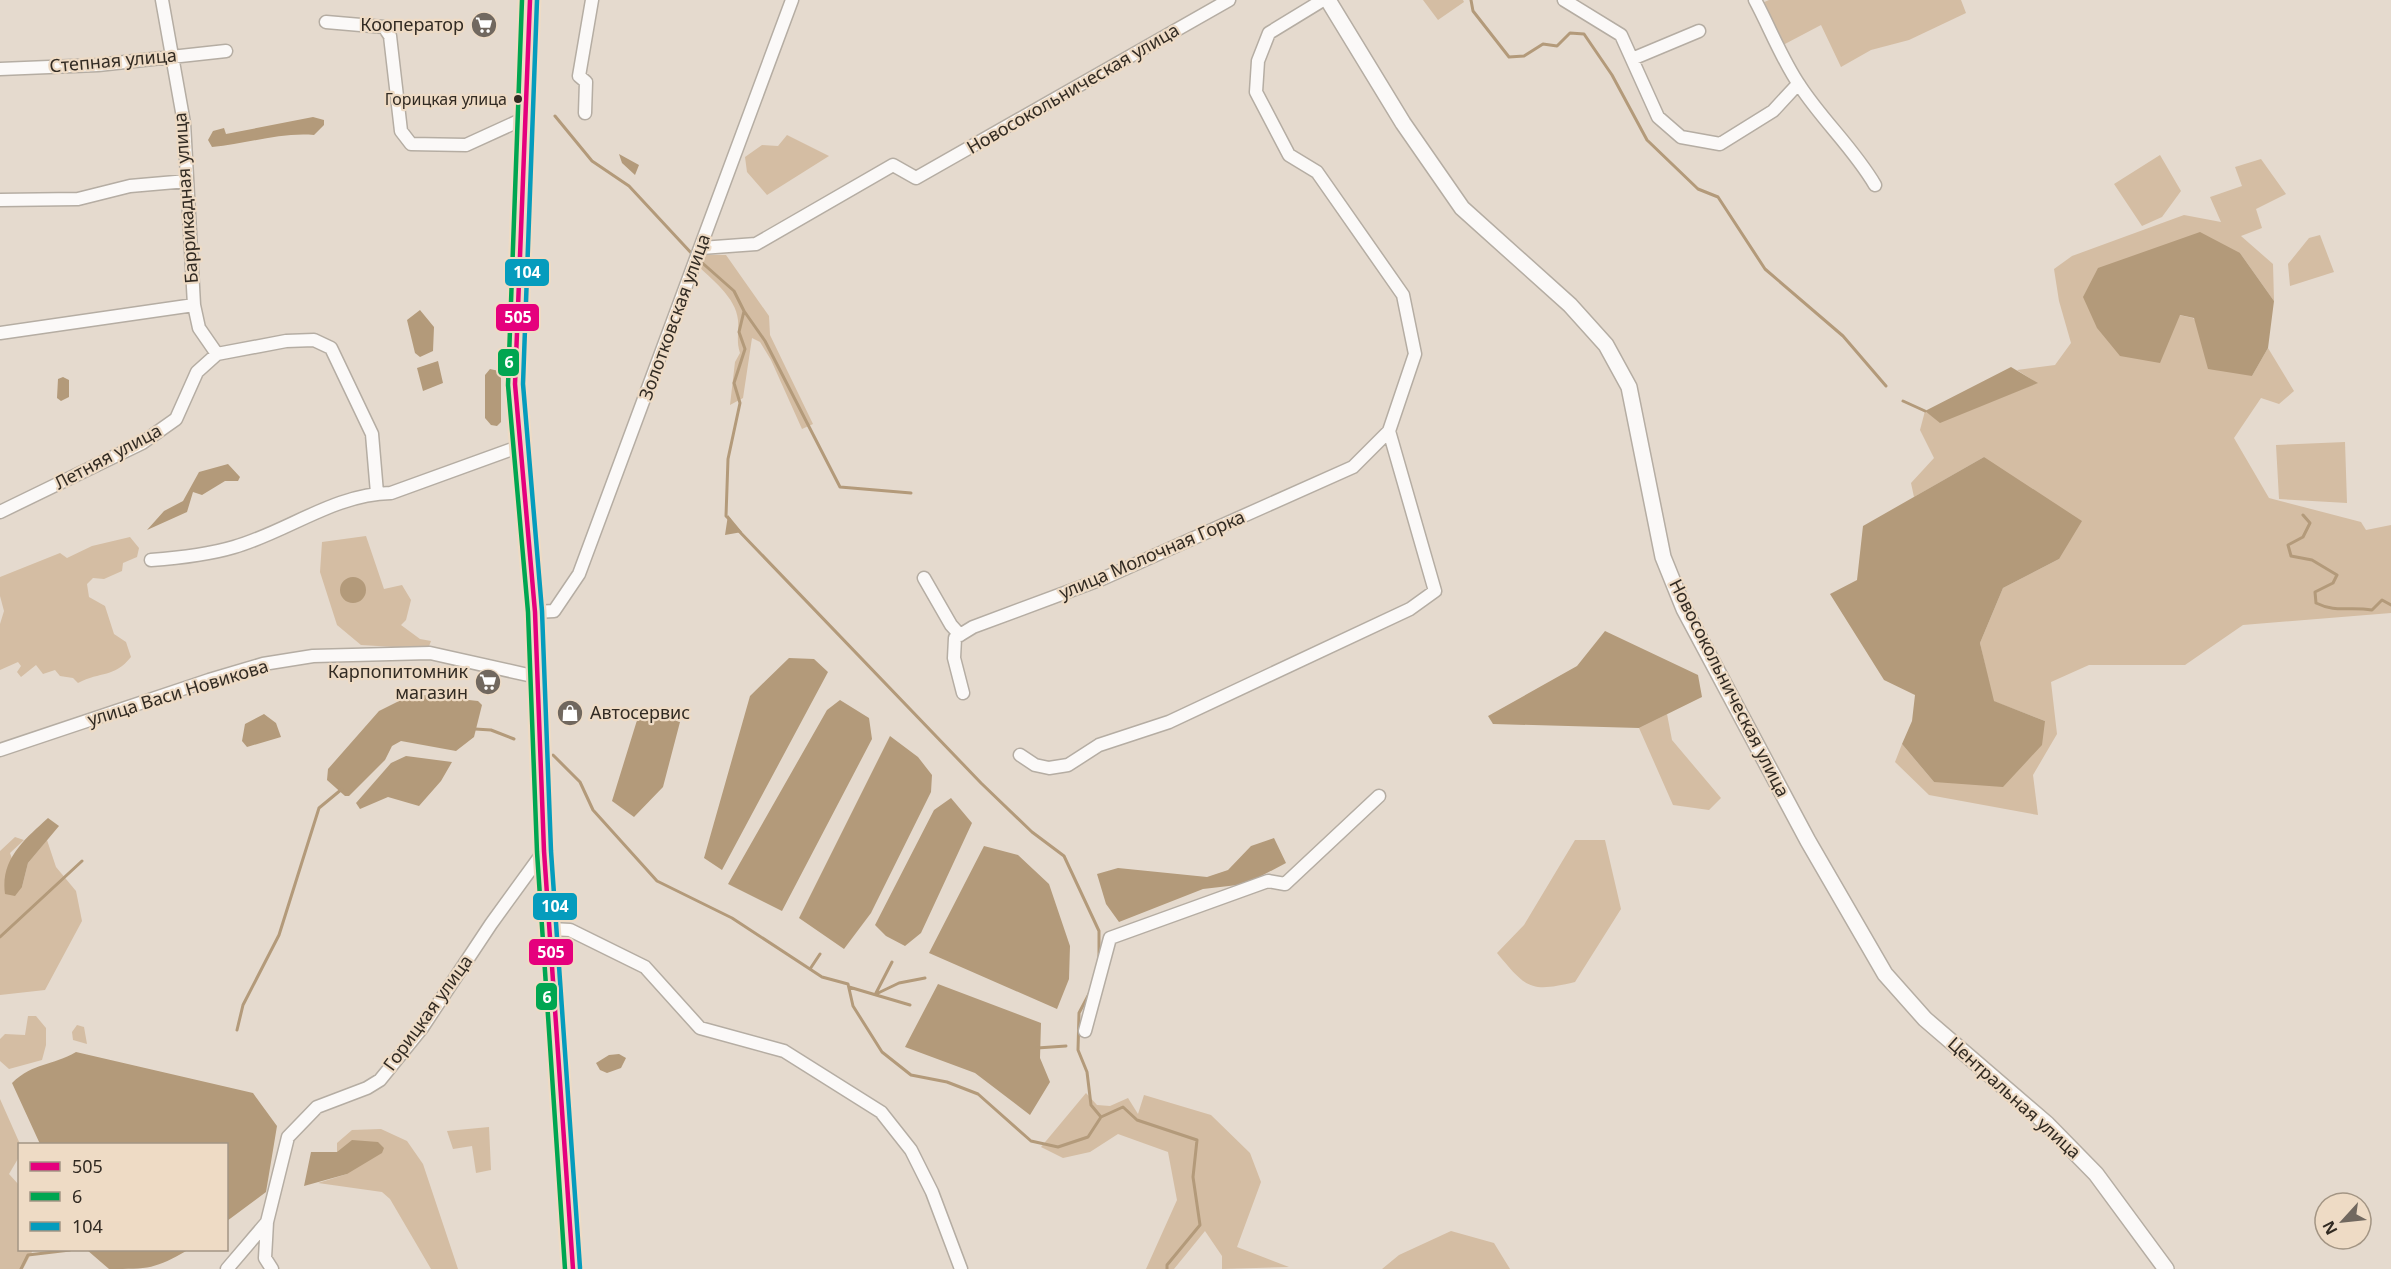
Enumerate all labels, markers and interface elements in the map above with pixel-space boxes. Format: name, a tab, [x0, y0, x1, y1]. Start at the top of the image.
supermarket icon: Кооператор	[469, 10, 499, 40]
place label: Кооператор	[360, 12, 464, 36]
street label: Новосокольническая улица	[962, 17, 1183, 159]
street label: Степная улица	[48, 42, 178, 78]
place label: Горицкая улица	[385, 88, 507, 110]
marker: Горицкая улица	[512, 93, 524, 105]
street label: Баррикадная улица	[167, 112, 203, 284]
street label: Золотковская улица	[633, 230, 715, 403]
line badge: 104	[504, 258, 550, 287]
text: 104	[513, 261, 541, 283]
line badge: 505	[495, 303, 540, 332]
text: 505	[504, 306, 532, 328]
line badge: 6	[497, 348, 520, 377]
text: 6	[504, 351, 514, 373]
street label: Летняя улица	[50, 418, 165, 494]
street label: улица Молочная Горка	[1055, 504, 1248, 604]
street label: Новосокольническая улица	[1664, 575, 1795, 801]
street label: улица Васи Новикова	[84, 653, 271, 731]
place label: Карпопитомник магазин	[328, 659, 468, 704]
supermarket icon: Карпопитомник магазин	[473, 667, 503, 697]
shop icon: Автосервис	[555, 698, 585, 728]
place label: Автосервис	[590, 700, 690, 724]
line badge: 104	[532, 892, 578, 921]
text: 104	[541, 895, 569, 917]
line badge: 505	[528, 938, 574, 966]
text: 505	[537, 941, 565, 963]
street label: Горицкая улица	[377, 950, 477, 1075]
line badge: 6	[535, 982, 558, 1011]
text: 6	[542, 986, 552, 1008]
street label: Центральная улица	[1943, 1031, 2086, 1163]
legend	[18, 1143, 228, 1251]
text: 505	[72, 1154, 103, 1178]
text: 6	[72, 1184, 82, 1208]
north arrow	[2313, 1191, 2373, 1251]
text: 104	[72, 1214, 103, 1238]
text: N	[2317, 1217, 2342, 1239]

